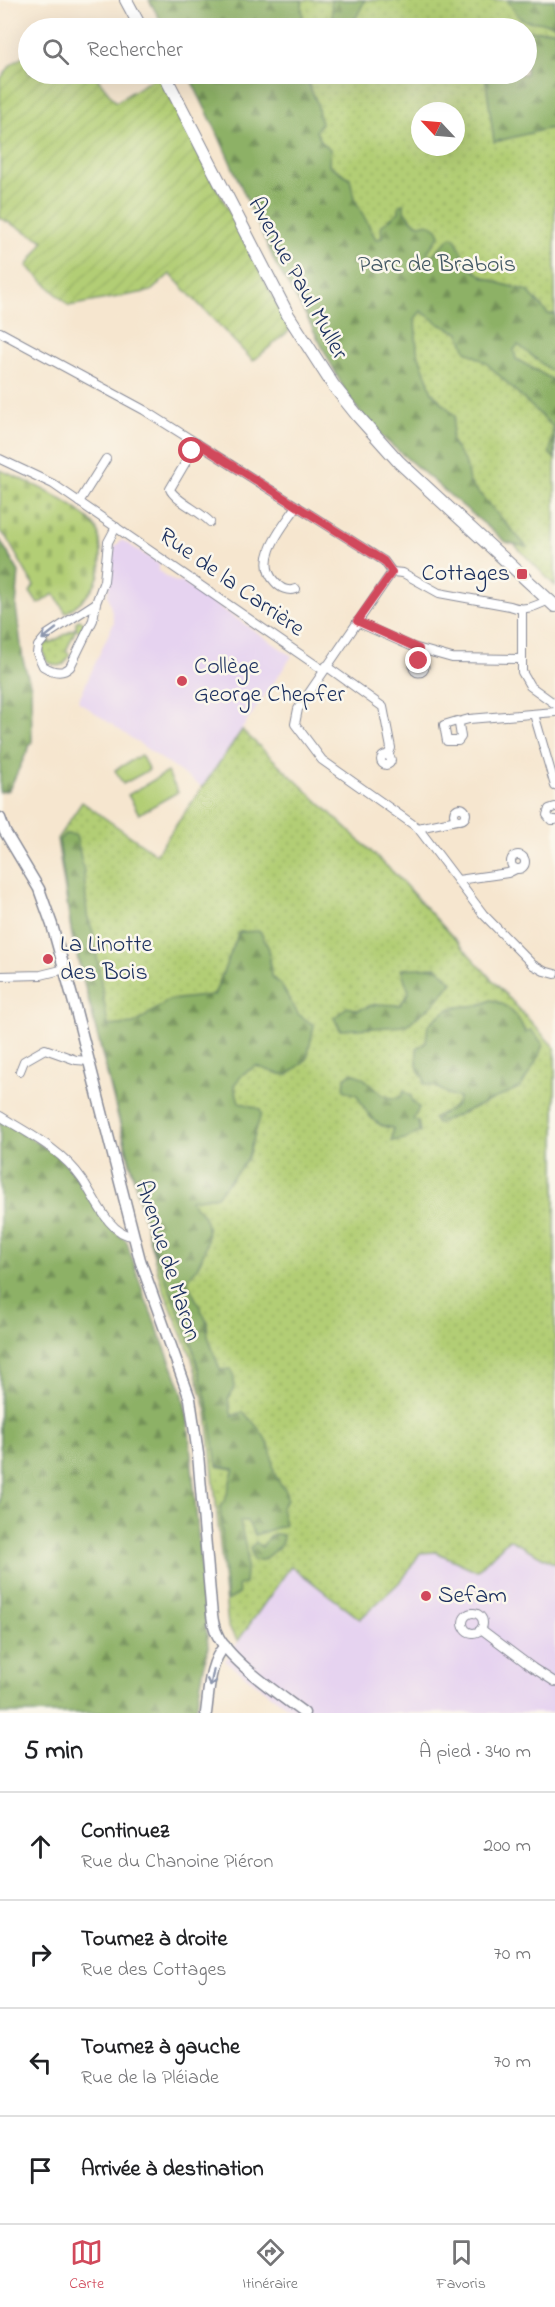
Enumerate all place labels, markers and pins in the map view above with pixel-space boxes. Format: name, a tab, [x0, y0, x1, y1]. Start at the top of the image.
place label: Cottages	[421, 557, 510, 592]
marker: Cottages	[515, 567, 529, 581]
place label: Collège George Chepfer	[194, 650, 346, 713]
marker: Collège George Chepfer	[175, 674, 189, 688]
place label: La Linotte des Bois	[60, 928, 152, 991]
marker: La Linotte des Bois	[41, 952, 55, 966]
place label: Sefam	[438, 1579, 507, 1614]
marker: Sefam	[419, 1589, 433, 1603]

